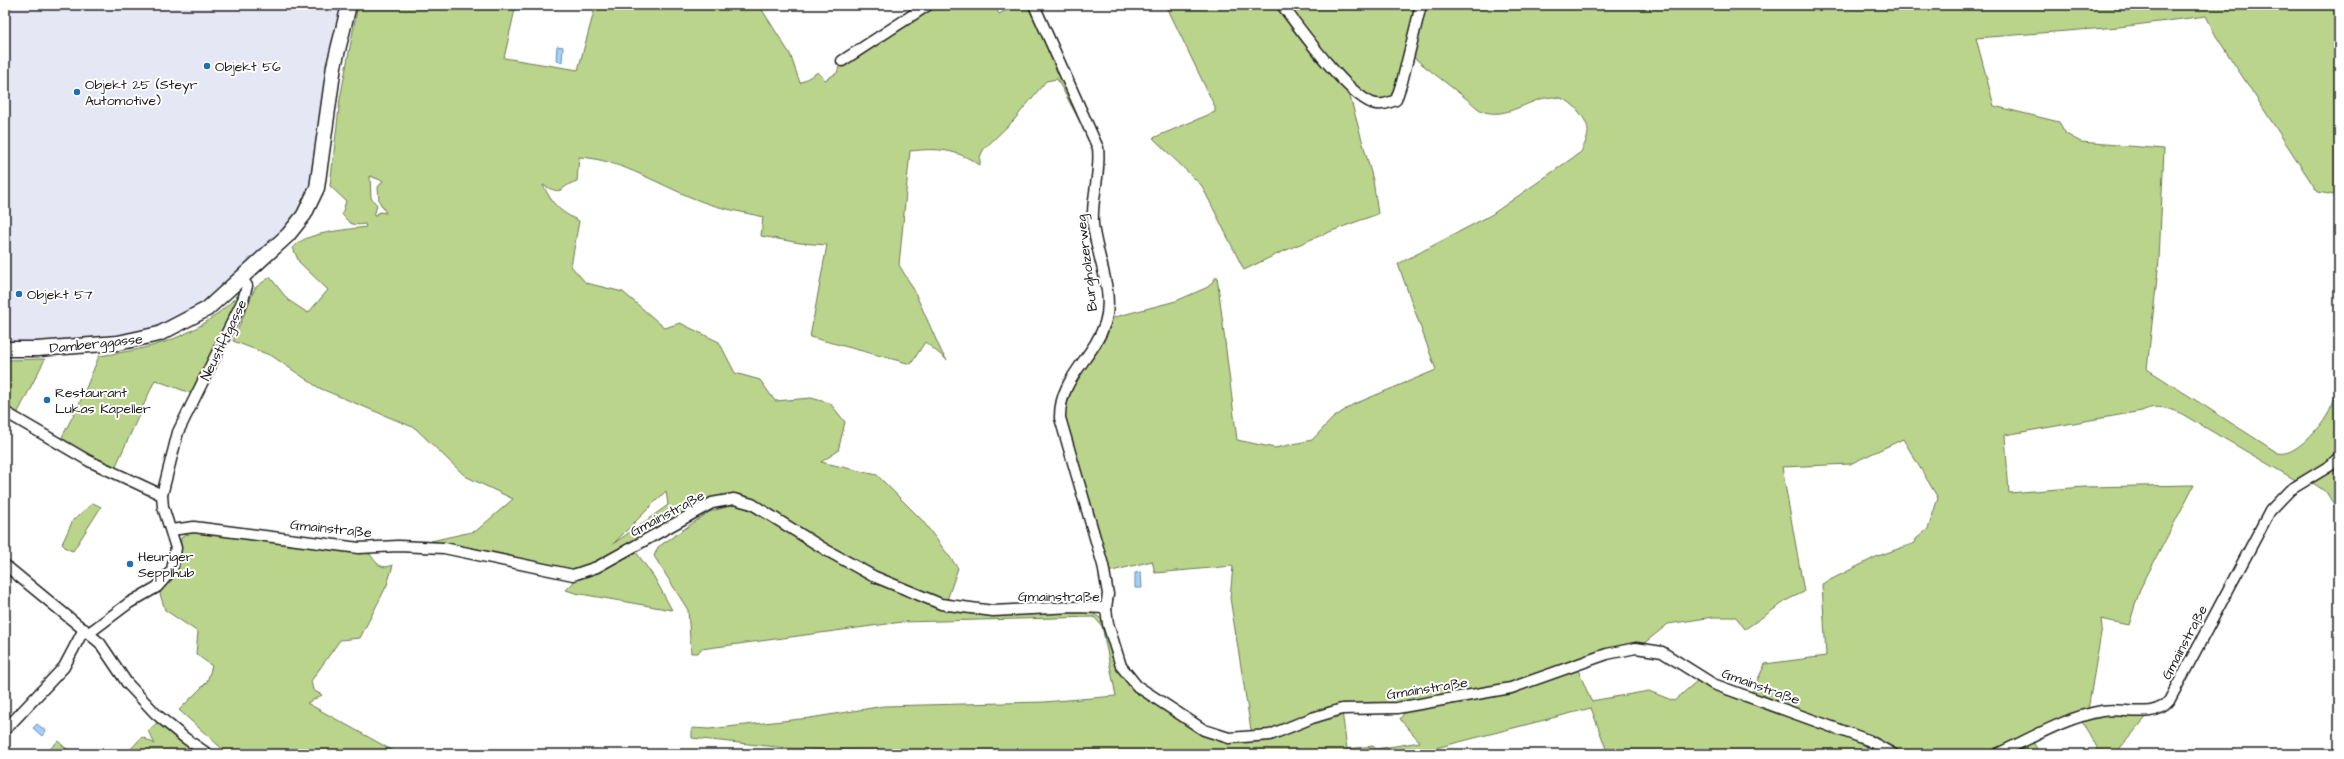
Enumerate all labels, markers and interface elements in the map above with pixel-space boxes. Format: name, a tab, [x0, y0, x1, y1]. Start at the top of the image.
place label: Objekt 56	[215, 57, 281, 77]
marker: Objekt 56	[202, 61, 212, 71]
place label: Objekt 25 (Steyr Automotive)	[85, 75, 198, 111]
marker: Objekt 25 (Steyr Automotive)	[72, 87, 82, 97]
street label: Burgholzerweg	[1071, 213, 1103, 312]
place label: Objekt 57	[27, 285, 93, 305]
marker: Objekt 57	[14, 289, 24, 299]
street label: Neustiftgasse	[196, 296, 252, 384]
street label: Damberggasse	[49, 329, 144, 359]
place label: Restaurant Lukas Kapeller	[55, 383, 151, 419]
marker: Restaurant Lukas Kapeller	[42, 395, 52, 405]
street label: Gmainstraße	[627, 486, 709, 542]
street label: Gmainstraße	[289, 515, 373, 543]
place label: Heuriger Sepplhub	[138, 547, 194, 583]
marker: Heuriger Sepplhub	[125, 559, 135, 569]
street label: Gmainstraße	[1018, 587, 1100, 607]
street label: Gmainstraße	[2157, 601, 2213, 683]
street label: Gmainstraße	[1719, 664, 1803, 710]
street label: Gmainstraße	[1385, 673, 1470, 705]

